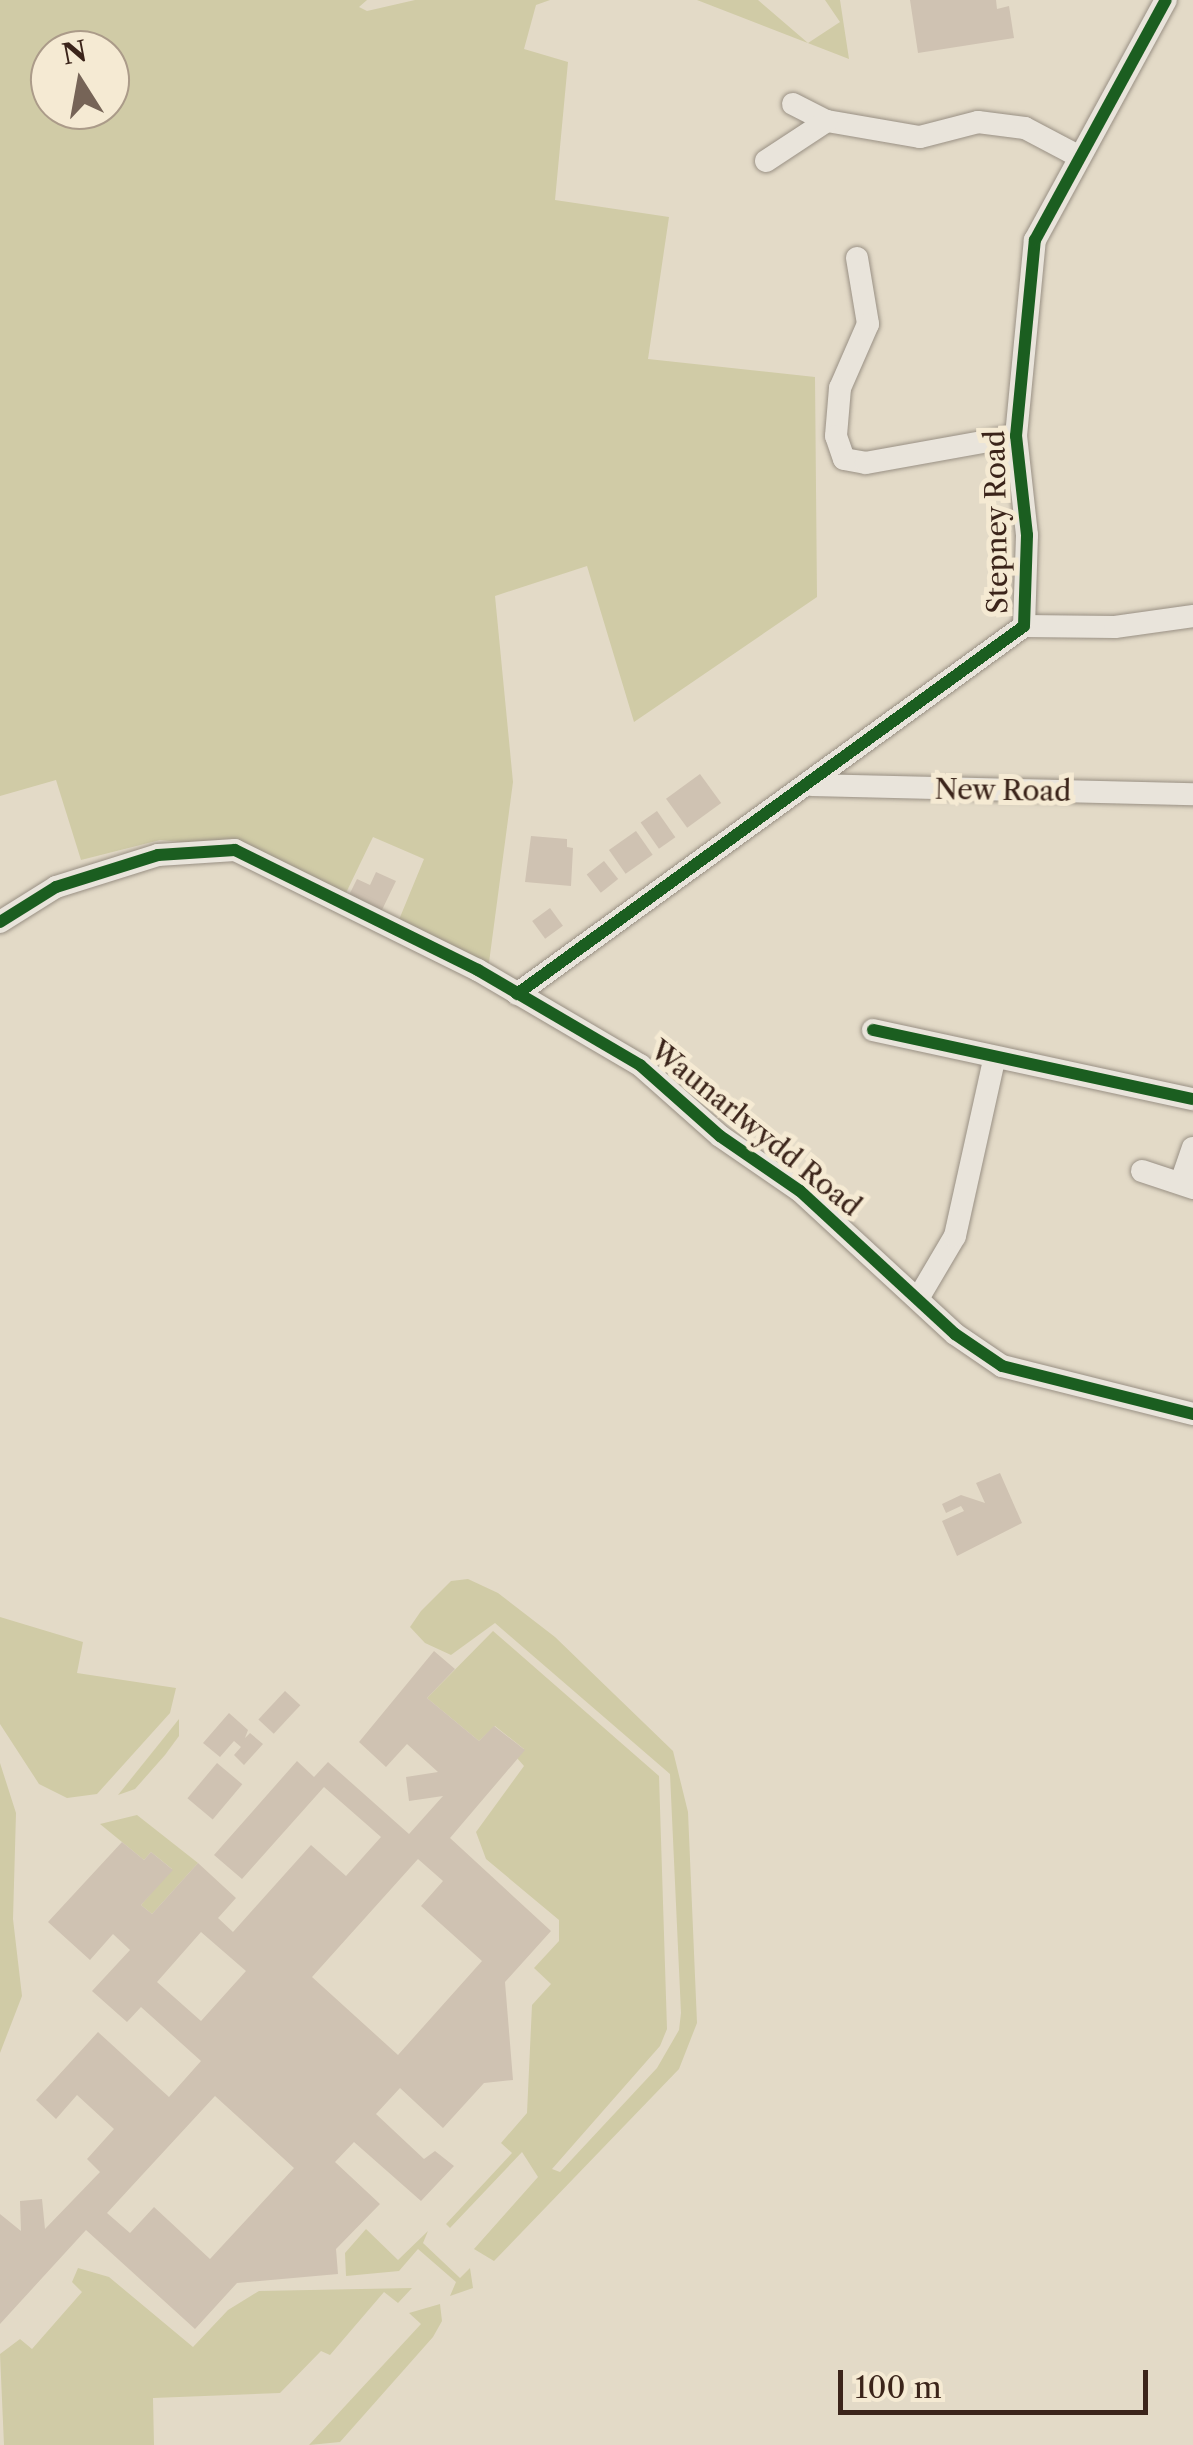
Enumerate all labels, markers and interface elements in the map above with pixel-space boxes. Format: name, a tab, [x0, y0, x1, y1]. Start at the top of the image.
north arrow	[30, 30, 130, 130]
text: N	[59, 34, 90, 72]
street label: Stepney Road	[978, 429, 1014, 615]
street label: New Road	[934, 772, 1072, 808]
street label: Waunarlwydd Road	[644, 1033, 868, 1223]
scale bar	[843, 2350, 1153, 2412]
text: 100 m	[855, 2369, 942, 2406]

